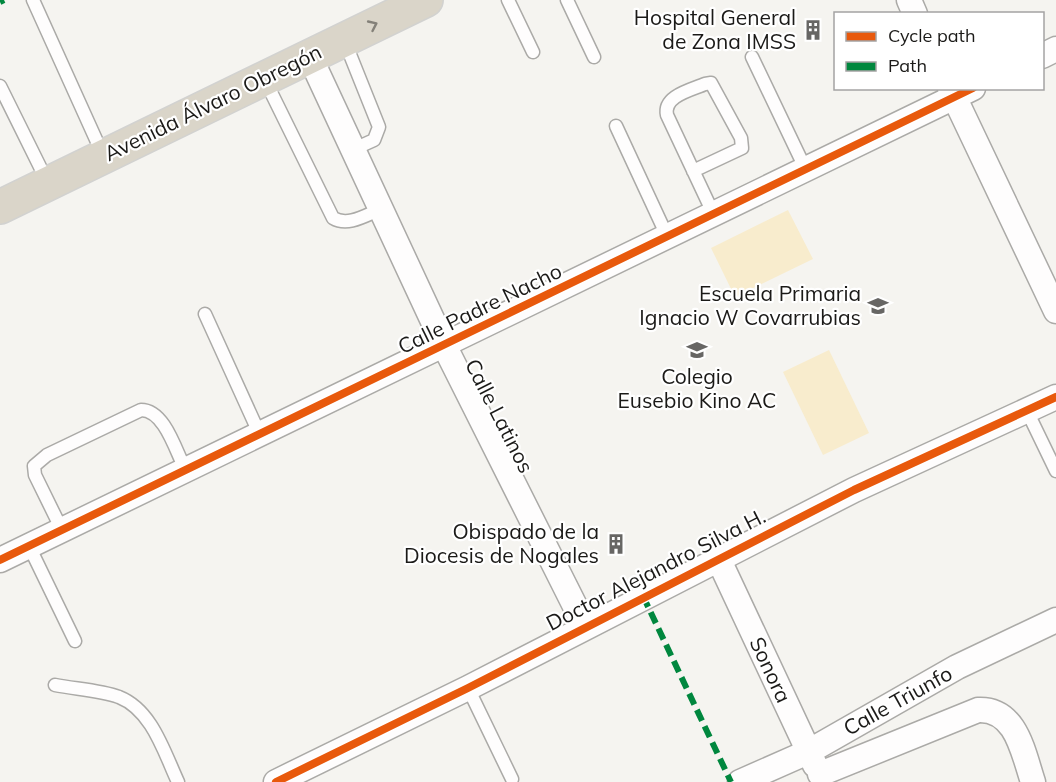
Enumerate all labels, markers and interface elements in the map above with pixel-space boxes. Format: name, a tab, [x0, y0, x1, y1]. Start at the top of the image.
place label: Hospital General de Zona IMSS	[634, 4, 796, 54]
legend	[834, 12, 1044, 90]
building icon: Hospital General de Zona IMSS	[801, 18, 825, 42]
one-way arrow	[367, 21, 378, 33]
text: Cycle path	[888, 24, 975, 47]
street label: Avenida Álvaro Obregón	[99, 38, 326, 166]
text: Path	[888, 54, 927, 77]
street label: Calle Padre Nacho	[393, 257, 566, 359]
place label: Escuela Primaria Ignacio W Covarrubias	[639, 280, 861, 330]
school or university icon: Escuela Primaria Ignacio W Covarrubias	[866, 294, 890, 318]
school or university icon: Colegio Eusebio Kino AC	[685, 338, 709, 362]
street label: Calle Latinos	[460, 354, 540, 477]
place label: Colegio Eusebio Kino AC	[617, 363, 777, 413]
street label: Doctor Alejandro Silva H.	[542, 502, 770, 636]
place label: Obispado de la Diocesis de Nogales	[404, 518, 599, 568]
building icon: Obispado de la Diocesis de Nogales	[604, 532, 628, 556]
street label: Sonora	[744, 633, 797, 707]
street label: Calle Triunfo	[839, 660, 956, 741]

